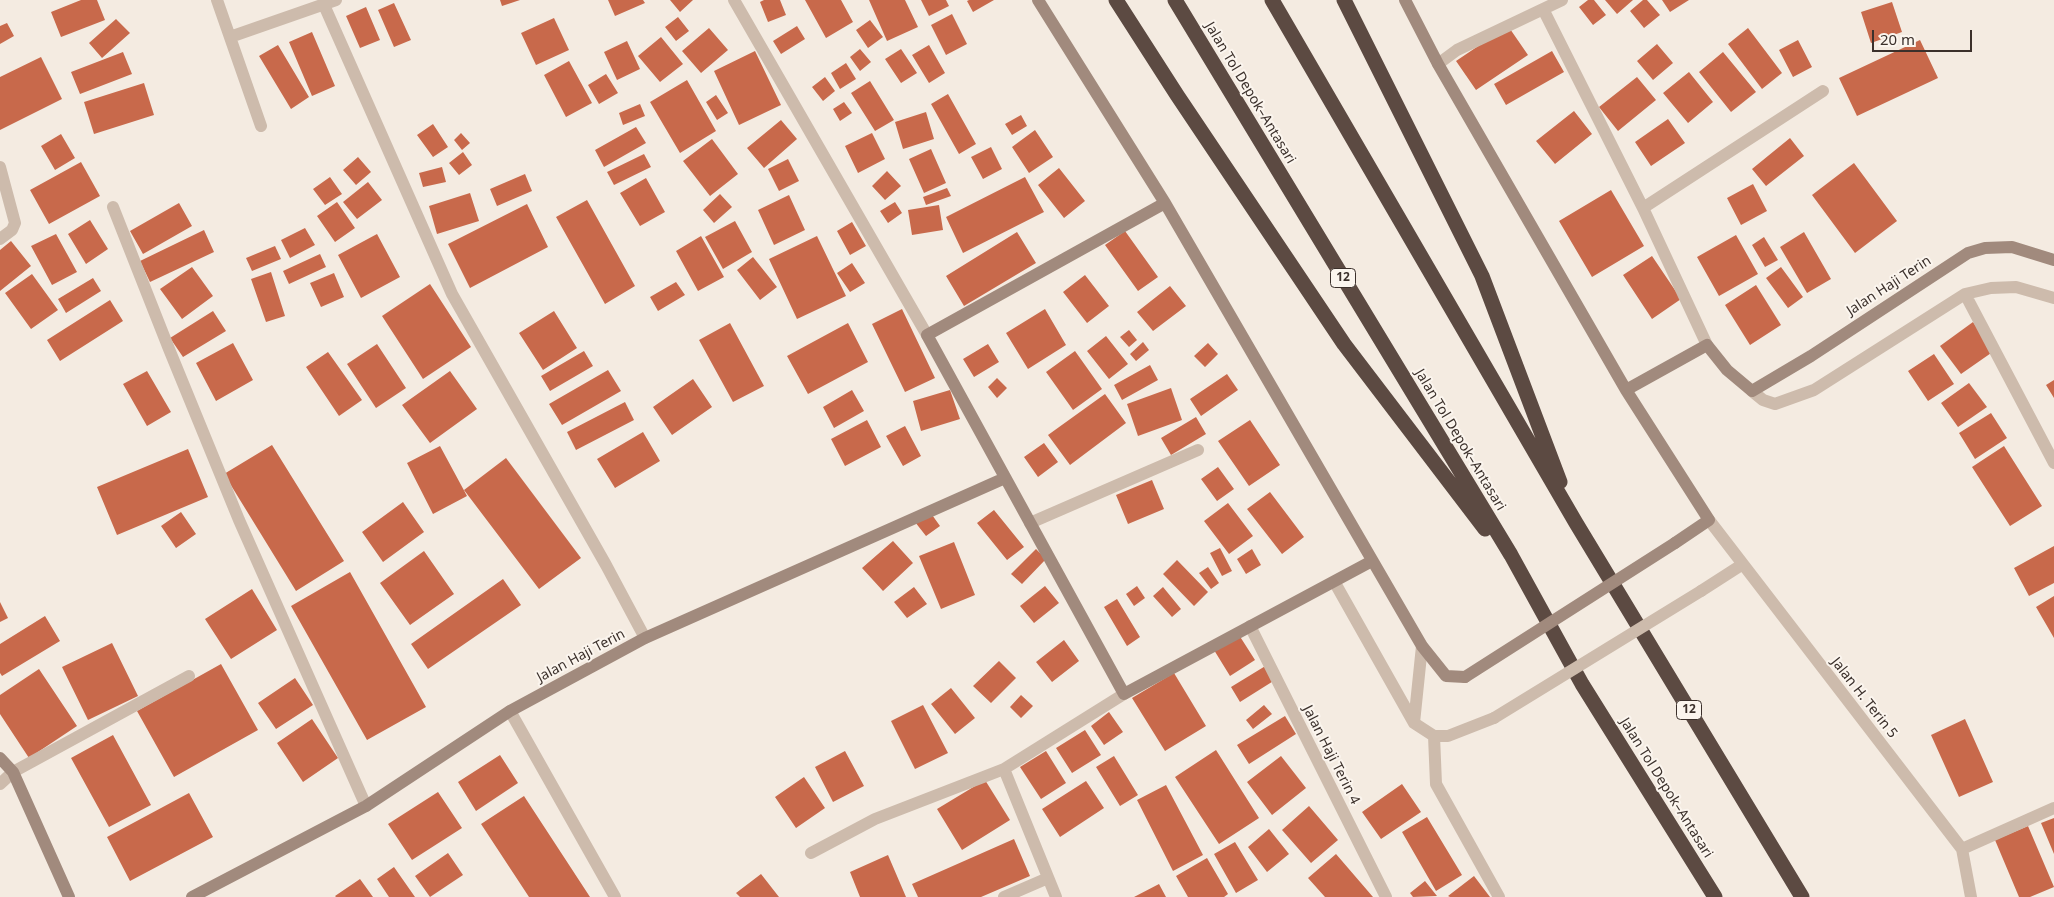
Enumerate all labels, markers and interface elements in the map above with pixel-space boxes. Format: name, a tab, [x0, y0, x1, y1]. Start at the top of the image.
street label: Jalan Tol Depok–Antasari	[1201, 19, 1299, 167]
scale bar	[1874, 20, 1974, 52]
text: 20 m	[1880, 29, 1915, 49]
street label: Jalan Haji Terin	[1844, 252, 1934, 320]
road number: 12	[1330, 268, 1356, 288]
street label: Jalan Tol Depok–Antasari	[1411, 366, 1509, 514]
street label: Jalan Haji Terin	[534, 626, 628, 686]
street label: Jalan H. Terin 5	[1827, 654, 1901, 742]
road number: 12	[1676, 700, 1702, 720]
street label: Jalan Haji Terin 4	[1299, 703, 1363, 807]
street label: Jalan Tol Depok–Antasari	[1616, 715, 1716, 861]

